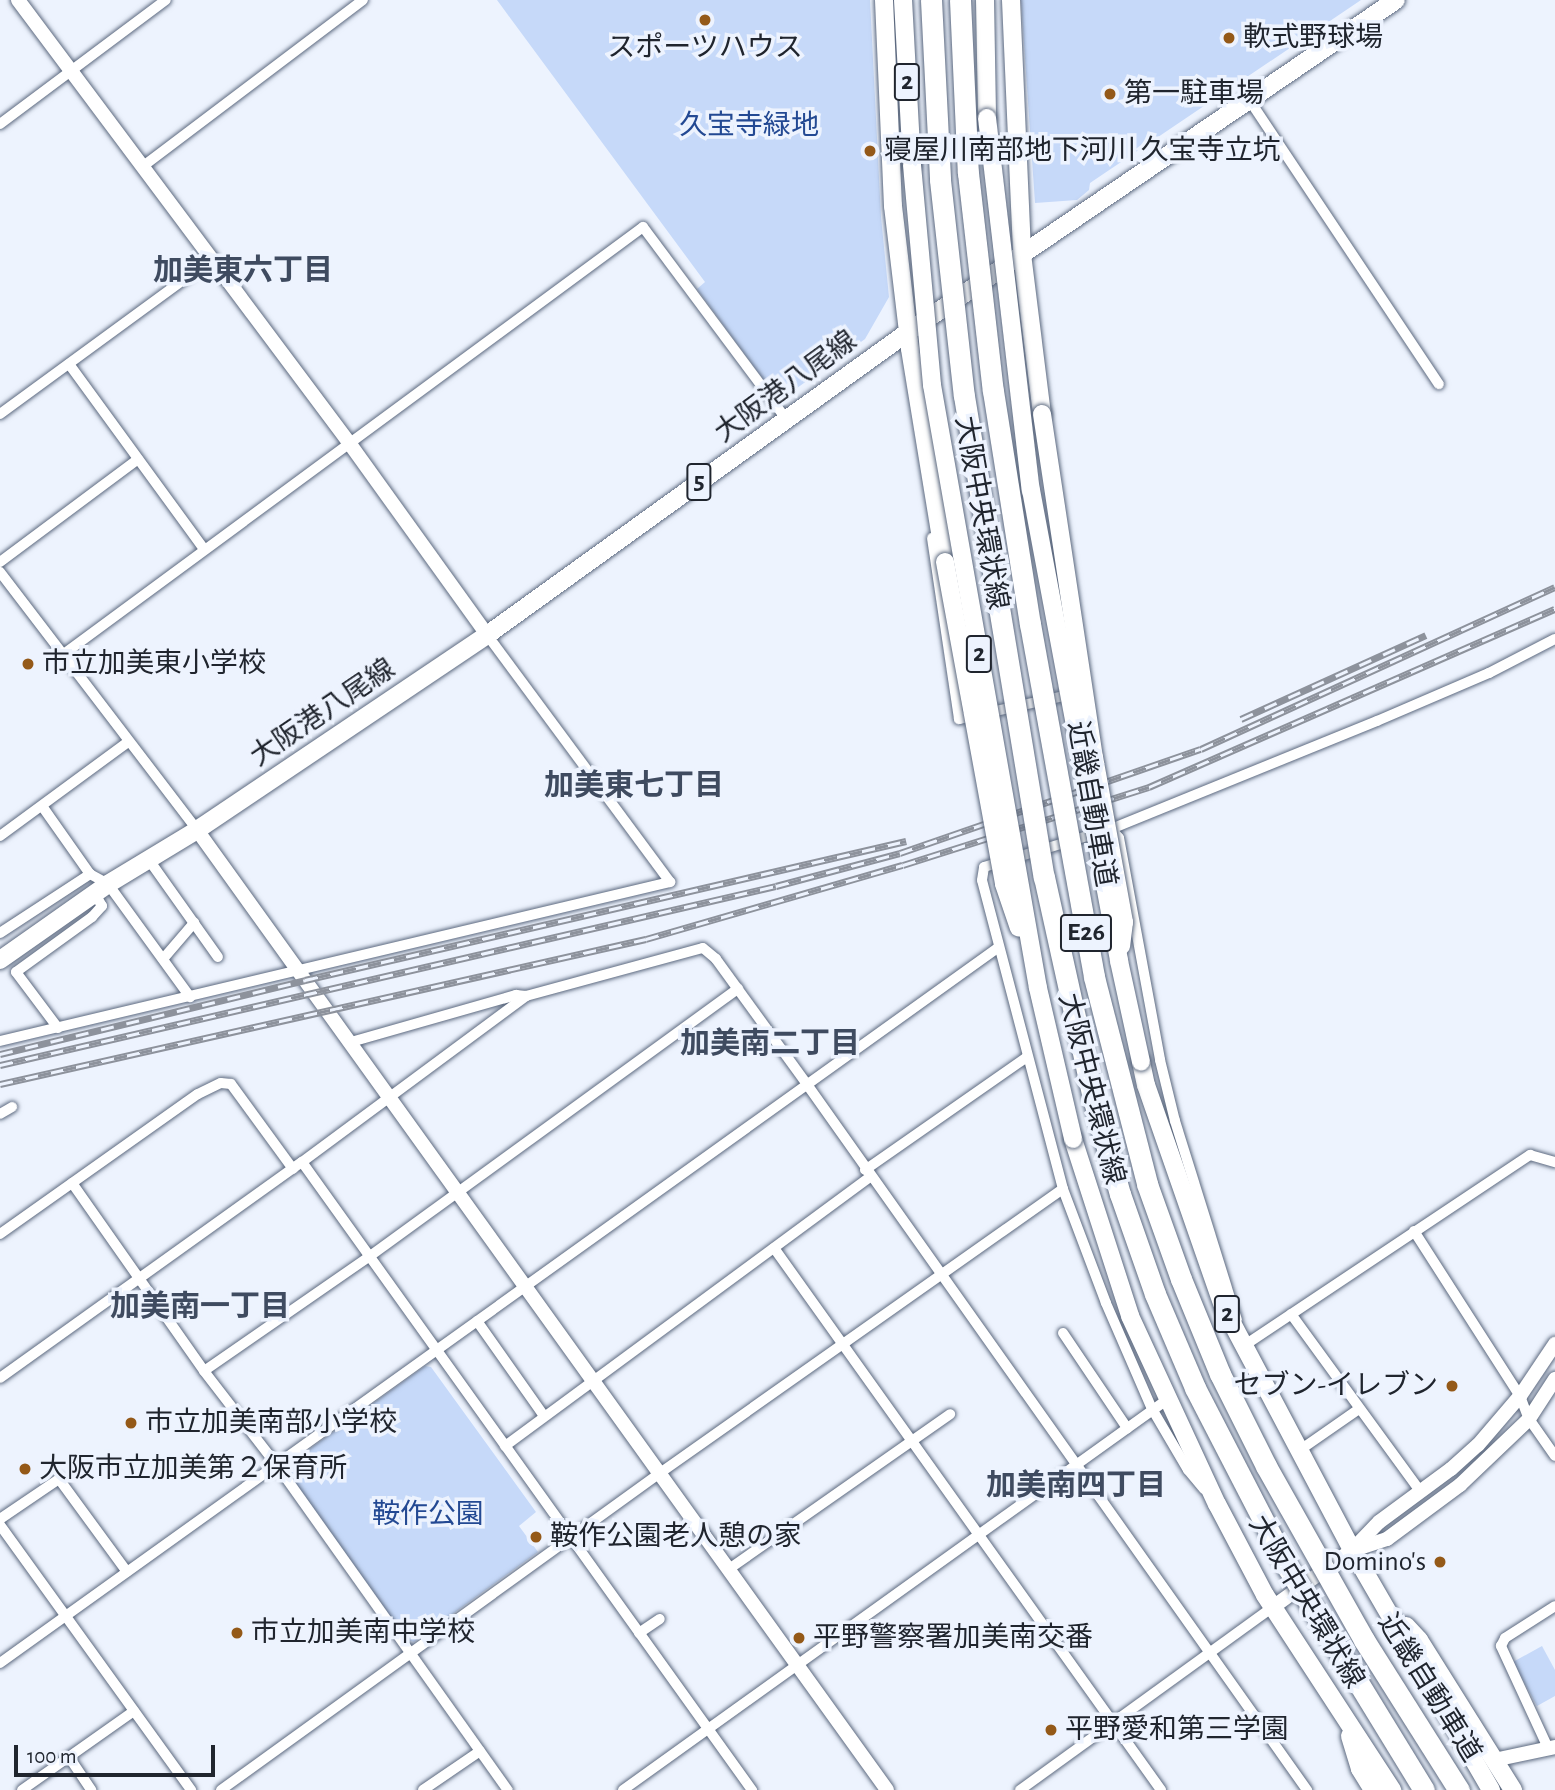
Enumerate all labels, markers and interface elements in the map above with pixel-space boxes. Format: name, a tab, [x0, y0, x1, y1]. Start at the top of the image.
marker: スポーツハウス	[697, 12, 713, 28]
place label: 軟式野球場	[1243, 21, 1383, 55]
marker: 軟式野球場	[1221, 30, 1237, 46]
place label: スポーツハウス	[607, 31, 803, 65]
road number: 2	[893, 60, 921, 104]
place label: 第一駐車場	[1124, 77, 1264, 111]
marker: 第一駐車場	[1102, 86, 1118, 102]
park label: 久宝寺緑地	[679, 109, 819, 143]
place label: 寝屋川南部地下河川 久宝寺立坑	[884, 134, 1281, 168]
marker: 寝屋川南部地下河川 久宝寺立坑	[862, 143, 878, 159]
district label: 加美東六丁目	[153, 253, 333, 289]
street label: 大阪港八尾線	[708, 324, 864, 450]
street label: 大阪中央環状線	[947, 414, 1015, 612]
road number: 5	[685, 460, 713, 504]
road number: 2	[965, 632, 993, 676]
place label: 市立加美東小学校	[42, 647, 266, 681]
street label: 大阪港八尾線	[244, 652, 402, 774]
marker: 市立加美東小学校	[20, 656, 36, 672]
street label: 近畿自動車道	[1060, 718, 1122, 890]
district label: 加美東七丁目	[544, 768, 724, 804]
road number: E26	[1060, 910, 1112, 956]
street label: 大阪中央環状線	[1051, 990, 1131, 1188]
district label: 加美南二丁目	[680, 1026, 860, 1062]
district label: 加美南一丁目	[110, 1289, 290, 1325]
road number: 2	[1213, 1292, 1241, 1336]
place label: セブン-イレブン	[1233, 1369, 1438, 1403]
marker: セブン-イレブン	[1444, 1378, 1460, 1394]
place label: 市立加美南部小学校	[145, 1406, 397, 1440]
marker: 市立加美南部小学校	[123, 1415, 139, 1431]
place label: 大阪市立加美第２保育所	[39, 1452, 347, 1486]
marker: 大阪市立加美第２保育所	[17, 1461, 33, 1477]
district label: 加美南四丁目	[986, 1468, 1166, 1504]
park label: 鞍作公園	[372, 1498, 484, 1532]
street label: 大阪中央環状線	[1241, 1509, 1371, 1695]
place label: 鞍作公園老人憩の家	[550, 1520, 802, 1554]
marker: 鞍作公園老人憩の家	[528, 1529, 544, 1545]
place label: Domino's	[1324, 1545, 1426, 1579]
marker: Domino's	[1432, 1554, 1448, 1570]
street label: 近畿自動車道	[1370, 1608, 1488, 1768]
place label: 市立加美南中学校	[251, 1616, 475, 1650]
place label: 平野警察署加美南交番	[813, 1621, 1093, 1655]
marker: 市立加美南中学校	[229, 1625, 245, 1641]
marker: 平野警察署加美南交番	[791, 1630, 807, 1646]
place label: 平野愛和第三学園	[1065, 1713, 1289, 1747]
marker: 平野愛和第三学園	[1043, 1722, 1059, 1738]
scale bar	[18, 1730, 219, 1774]
text: 100 m	[27, 1746, 77, 1767]

